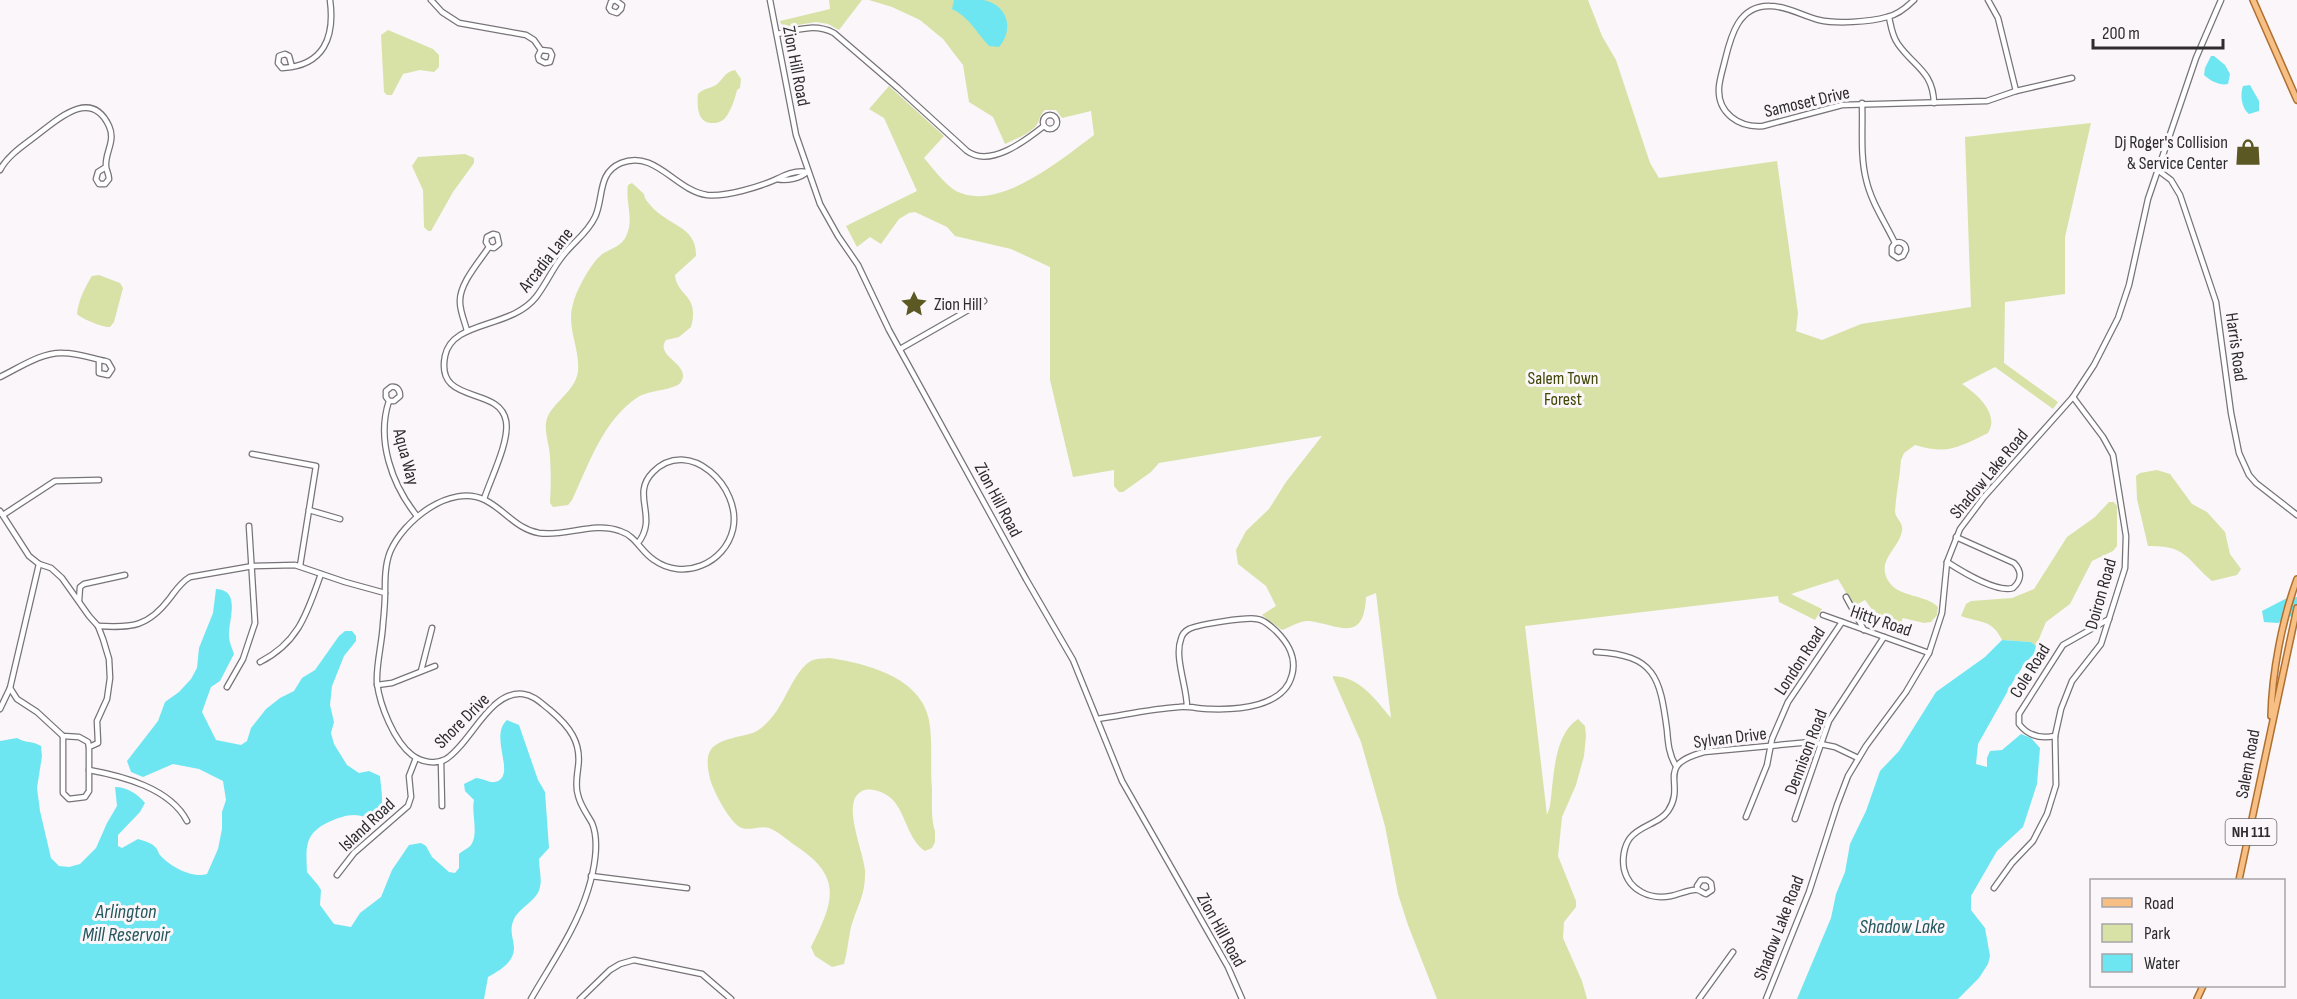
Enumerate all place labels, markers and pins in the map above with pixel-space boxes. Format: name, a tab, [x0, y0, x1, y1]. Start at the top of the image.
place label: Dj Roger's Collision & Service Center	[2114, 132, 2228, 174]
shop icon: Dj Roger's Collision & Service Center	[2233, 137, 2263, 167]
place icon: Zion Hill	[899, 289, 929, 319]
place label: Zion Hill	[934, 294, 982, 315]

